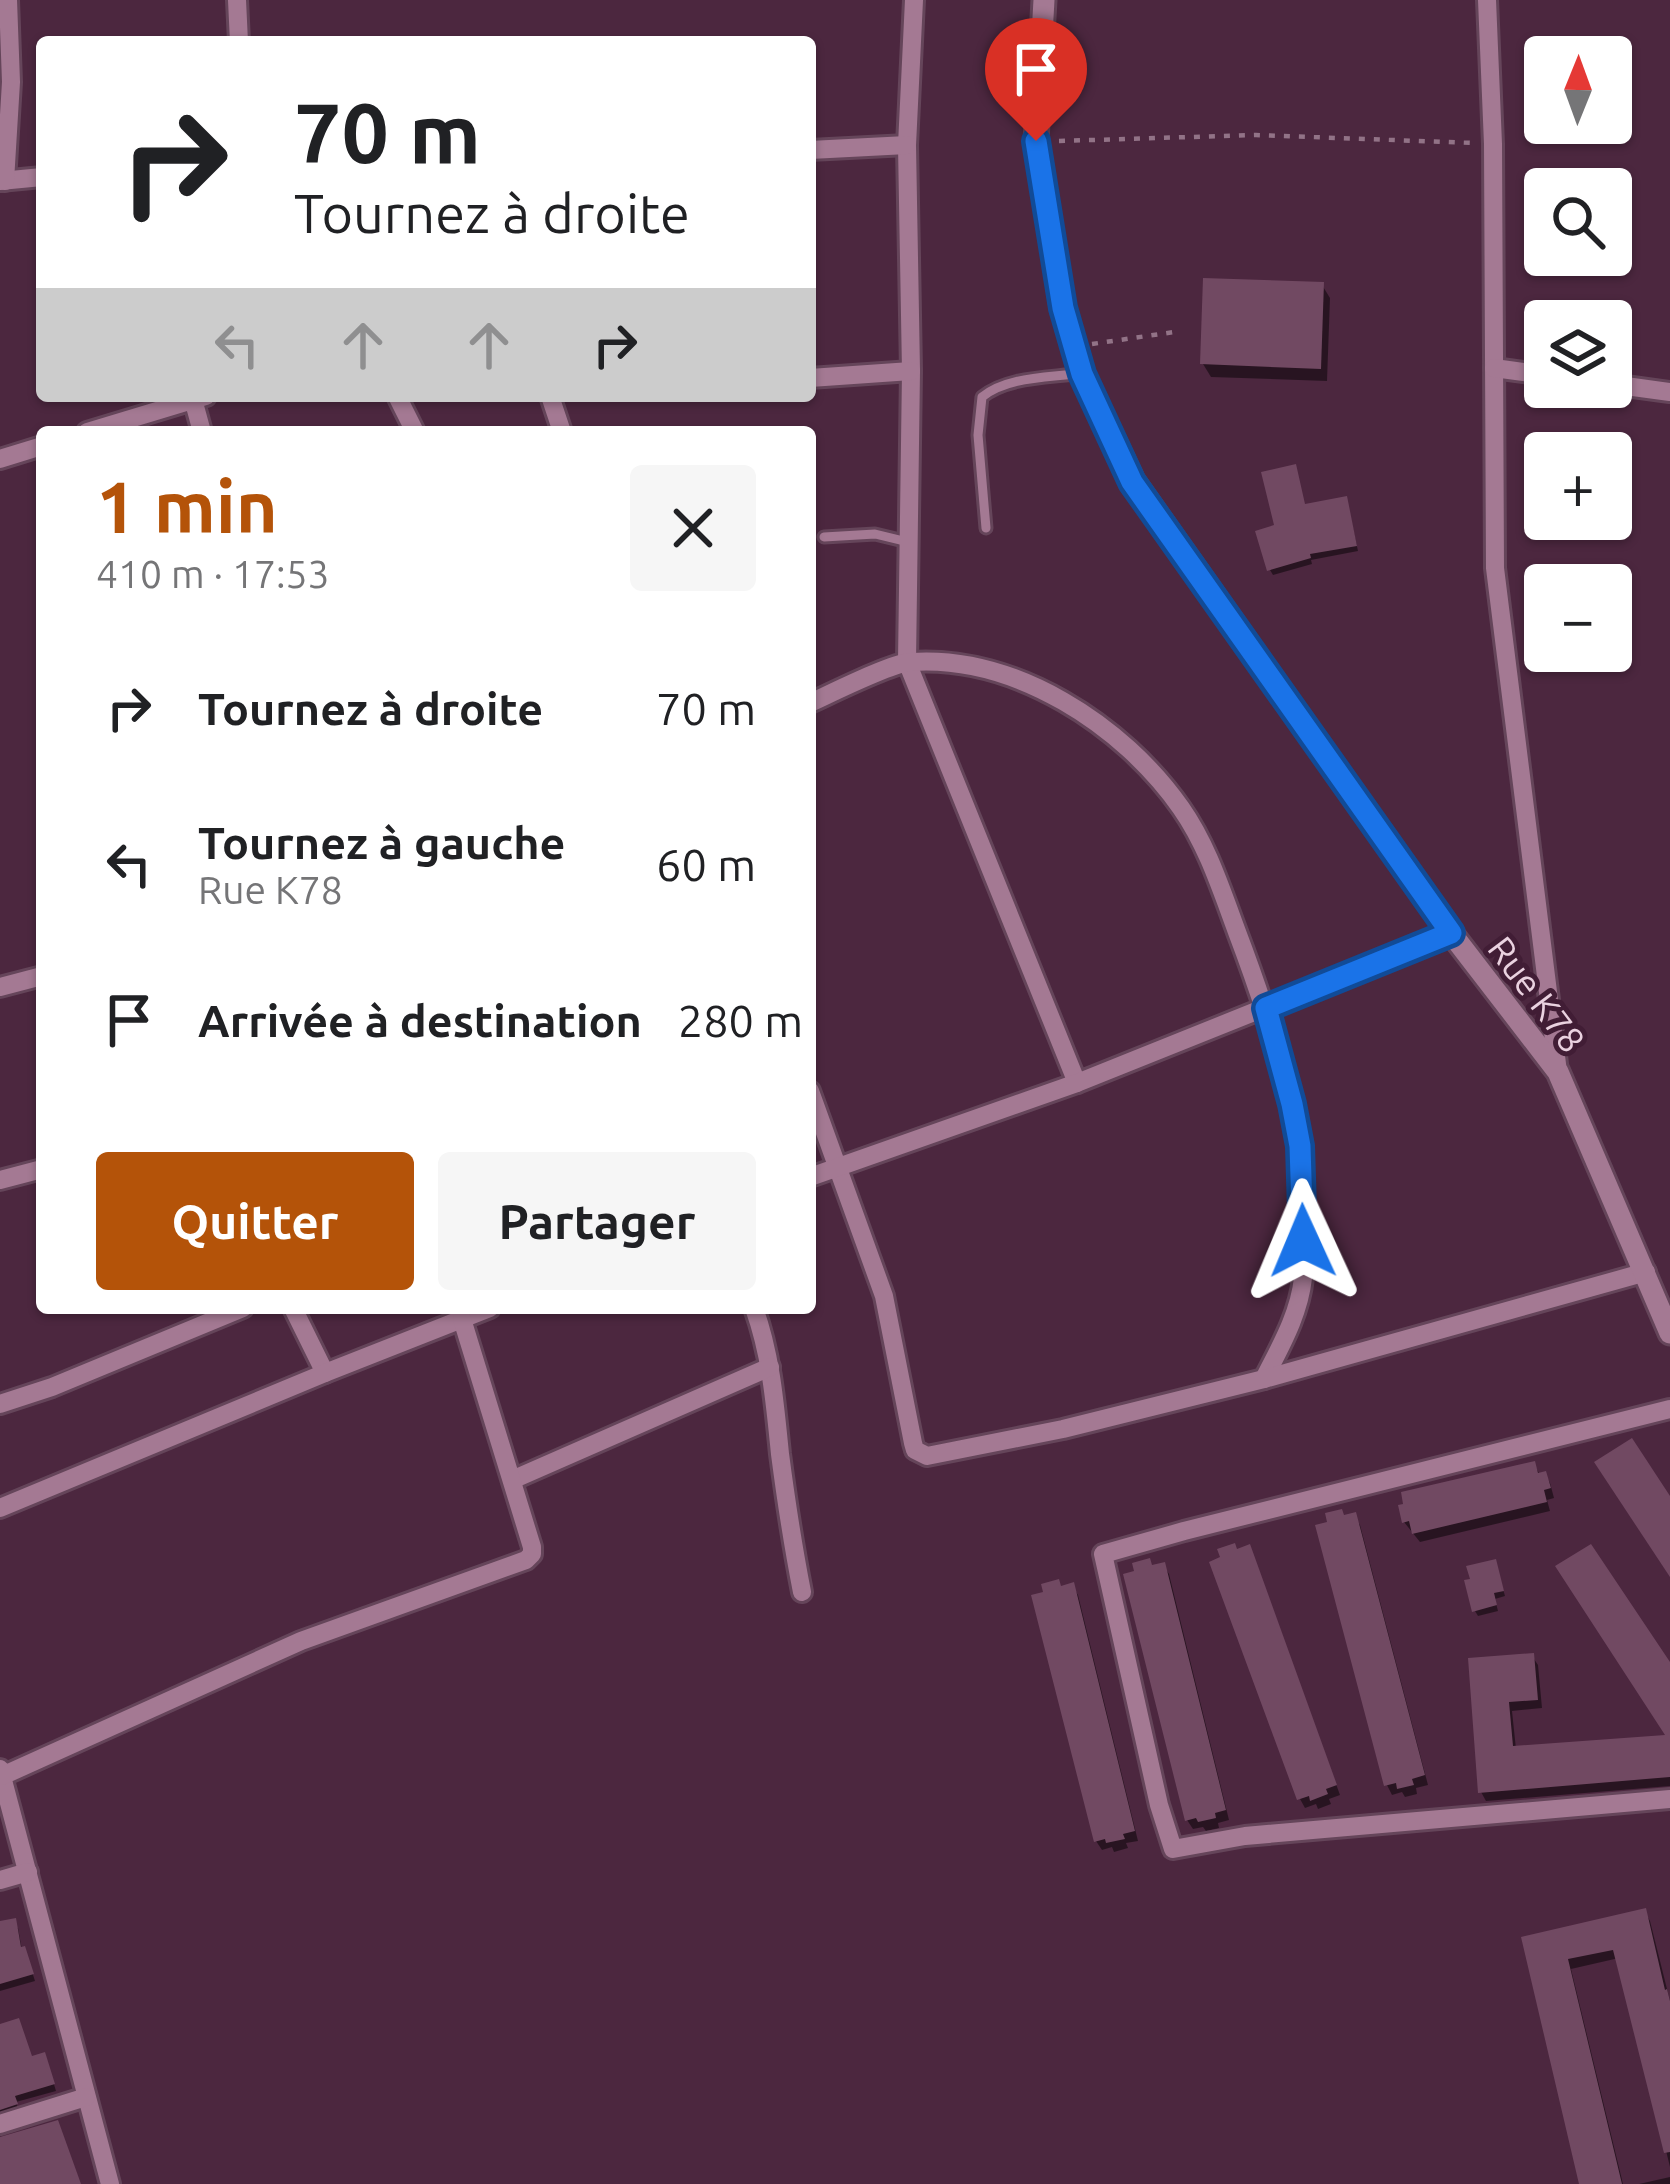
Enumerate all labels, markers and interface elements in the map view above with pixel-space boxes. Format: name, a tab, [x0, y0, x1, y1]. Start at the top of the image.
pin	[985, 18, 1087, 141]
icon: arrive	[1003, 36, 1069, 102]
north arrow	[1524, 36, 1632, 144]
map controls	[1524, 36, 1632, 672]
icon: right	[96, 84, 252, 240]
text: 70 m	[294, 85, 481, 179]
button: search	[1524, 168, 1632, 276]
text: Tournez à droite	[294, 183, 690, 243]
button: layers	[1524, 300, 1632, 408]
icon: left	[204, 312, 270, 378]
icon: ahead	[330, 312, 396, 378]
icon: ahead	[456, 312, 522, 378]
icon: right	[582, 312, 648, 378]
button: +	[1524, 432, 1632, 540]
button: close	[630, 465, 756, 591]
text: 1 min	[96, 466, 278, 547]
text: 410 m · 17:53	[96, 552, 330, 595]
button: −	[1524, 564, 1632, 672]
icon: right	[96, 675, 162, 741]
text: Tournez à droite	[198, 683, 543, 734]
text: 70 m	[656, 683, 756, 734]
text: Tournez à gauche	[198, 817, 566, 868]
icon: left	[96, 831, 162, 897]
text: 60 m	[656, 839, 756, 890]
text: Rue K78	[198, 868, 343, 911]
street label: Rue K78	[1480, 928, 1594, 1060]
icon: arrive	[96, 987, 162, 1053]
text: Arrivée à destination	[198, 995, 642, 1046]
text: 280 m	[678, 995, 803, 1046]
button: Quitter	[96, 1152, 414, 1290]
button: Partager	[438, 1152, 756, 1290]
position arrow	[1240, 1178, 1366, 1304]

